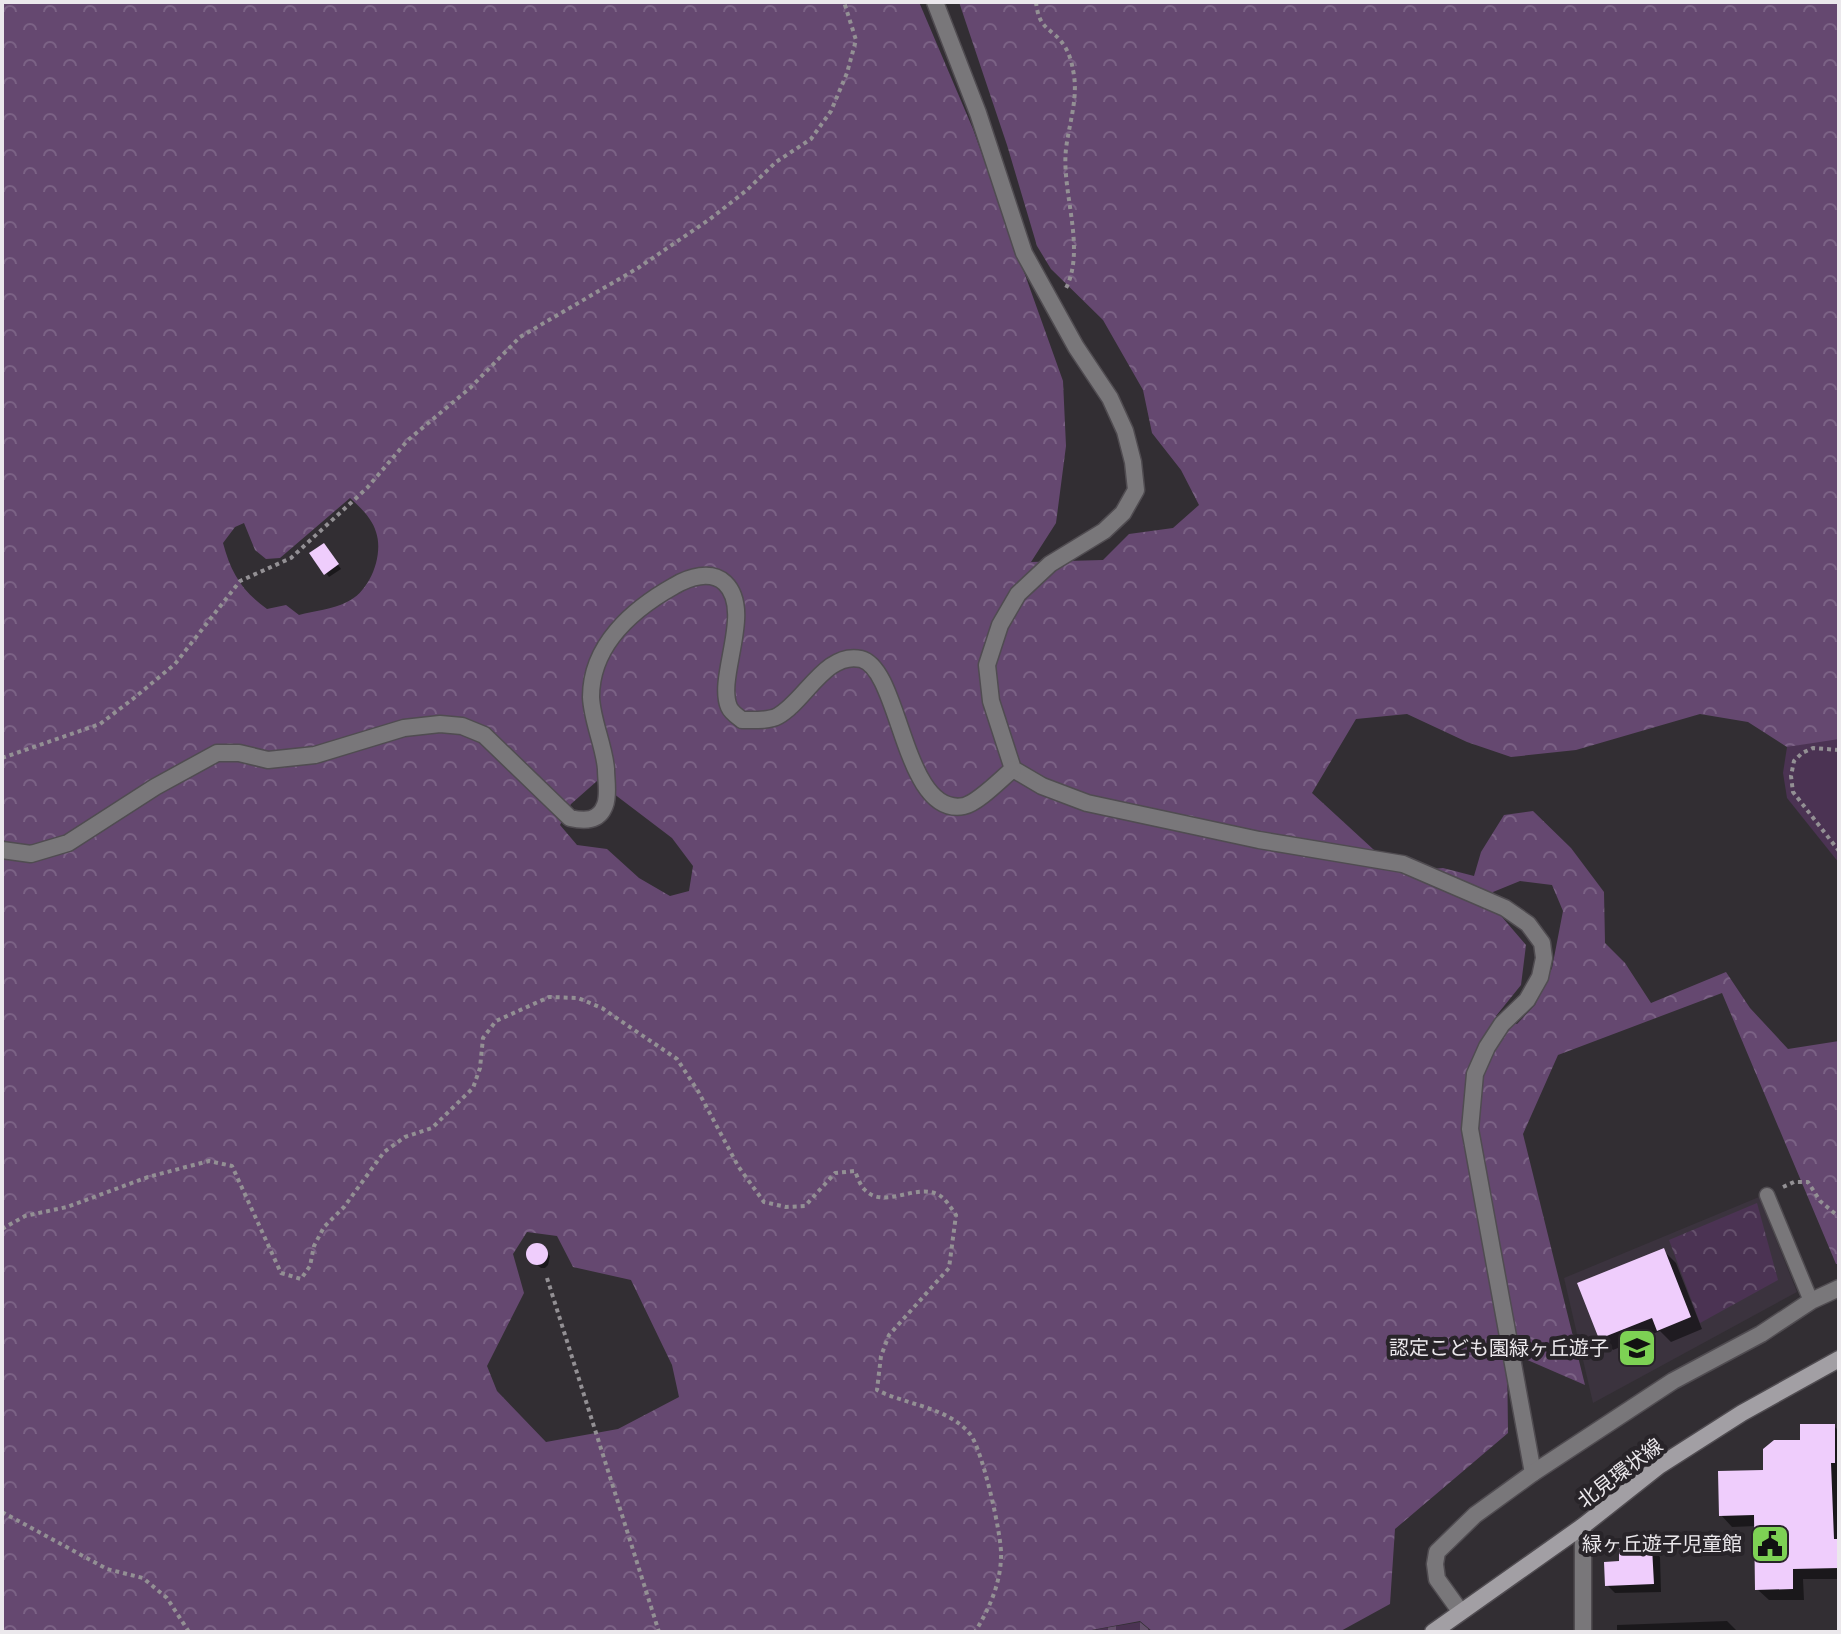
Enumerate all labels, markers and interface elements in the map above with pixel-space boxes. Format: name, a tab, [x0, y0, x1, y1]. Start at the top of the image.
school or university icon: 認定こども園緑ヶ丘遊子	[1616, 1327, 1658, 1369]
place label: 認定こども園緑ヶ丘遊子	[1389, 1336, 1609, 1360]
street label: 北見環状線	[1573, 1433, 1667, 1513]
public building icon: 緑ヶ丘遊子児童館	[1749, 1523, 1791, 1565]
place label: 緑ヶ丘遊子児童館	[1582, 1532, 1742, 1556]

